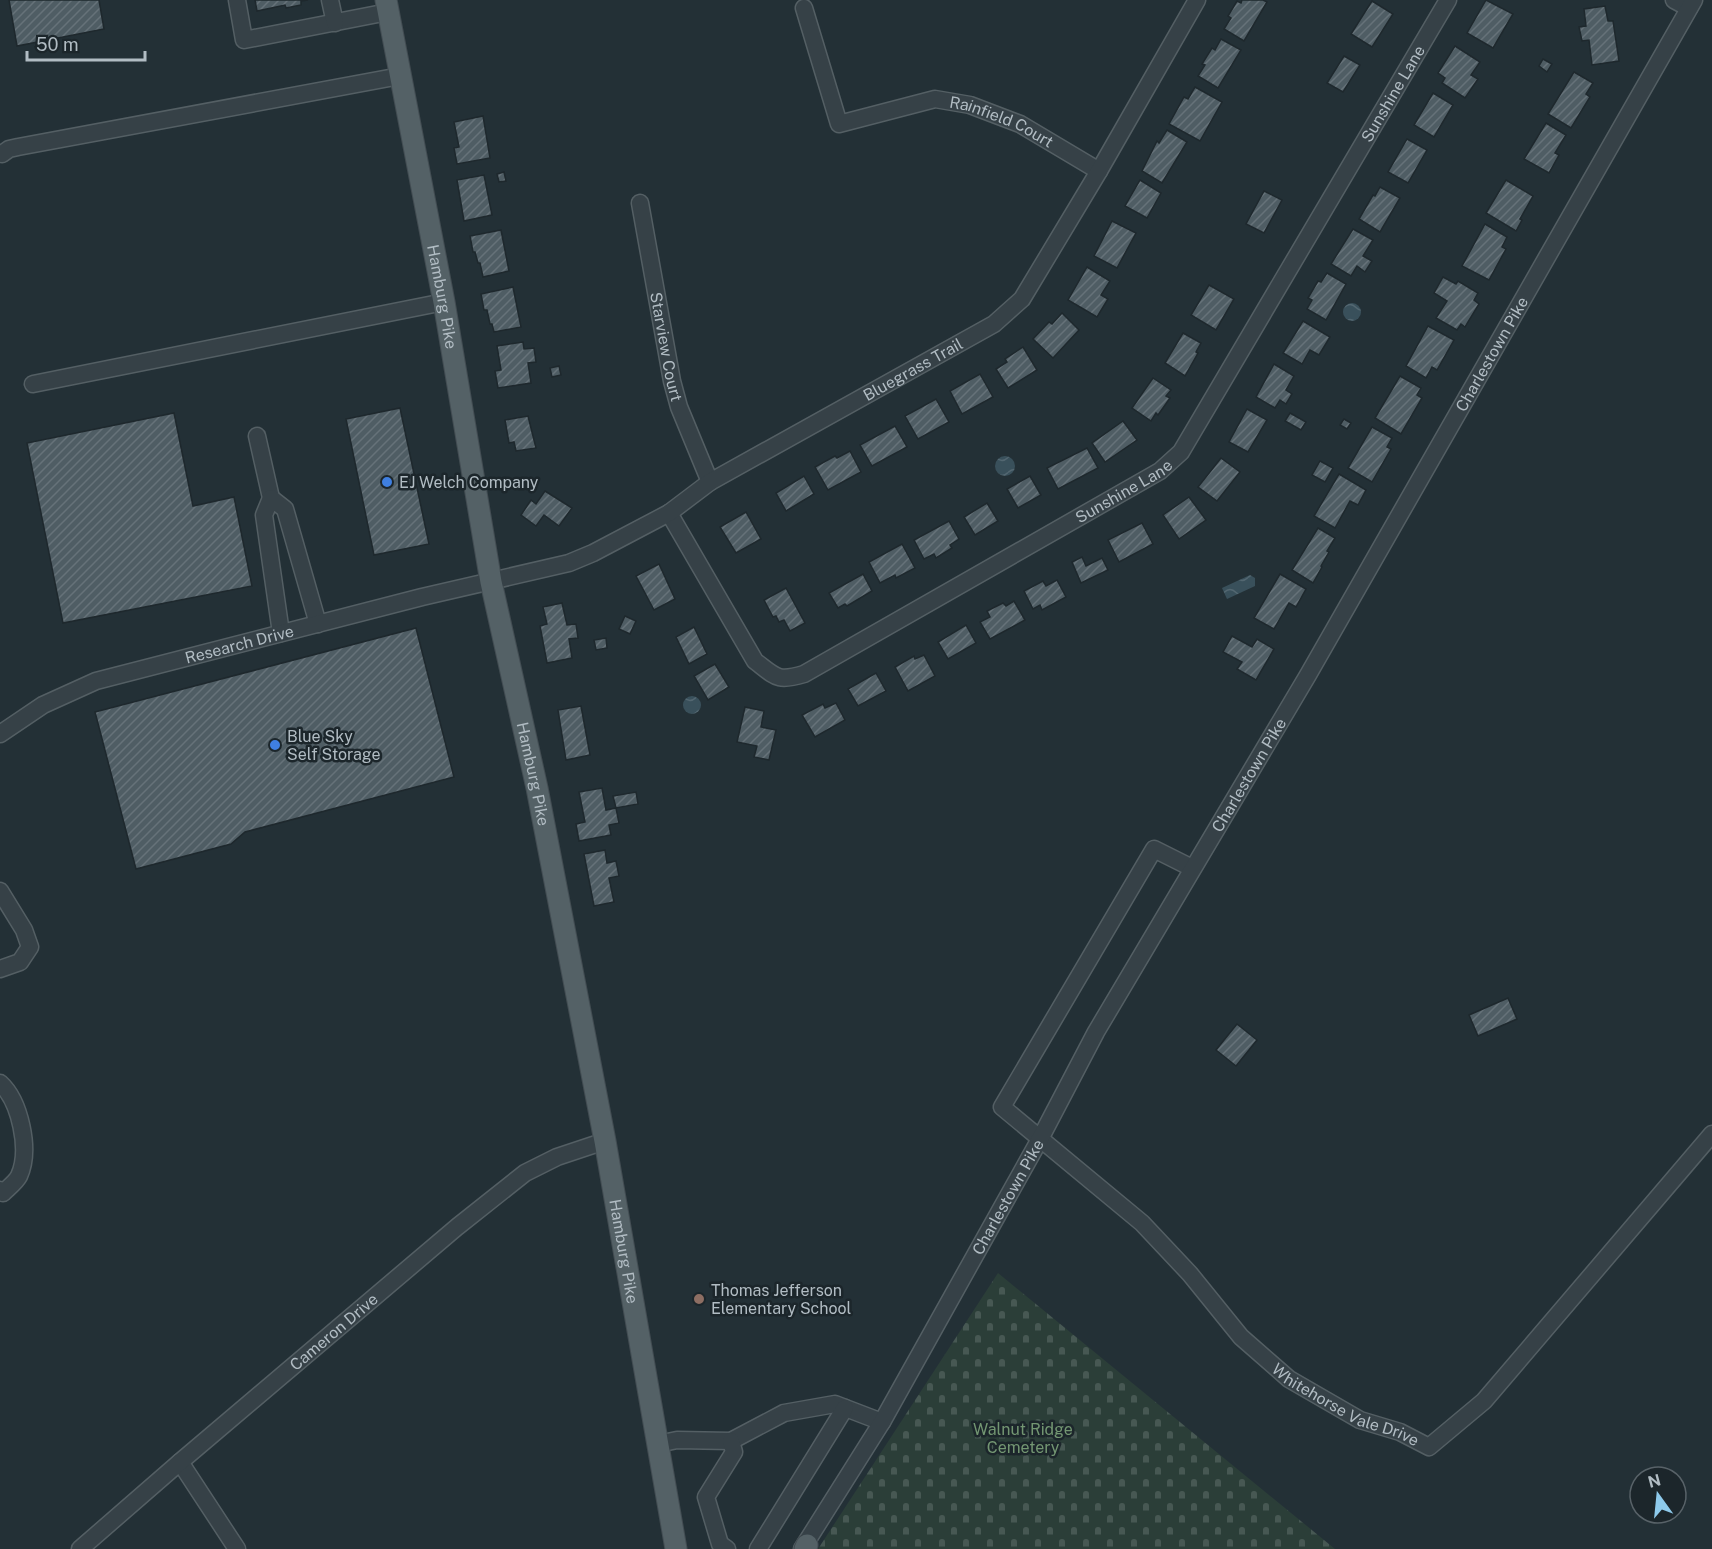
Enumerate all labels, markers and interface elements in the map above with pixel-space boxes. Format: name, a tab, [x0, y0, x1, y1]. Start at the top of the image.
scale bar	[27, 24, 146, 62]
text: 50 m	[36, 34, 79, 55]
street label: Sunshine Lane	[1357, 42, 1429, 145]
street label: Rainfield Court	[948, 92, 1057, 151]
street label: Hamburg Pike	[424, 243, 461, 350]
street label: Starview Court	[647, 290, 687, 403]
street label: Charlestown Pike	[1451, 293, 1532, 415]
street label: Bluegrass Trail	[860, 334, 966, 404]
street label: Sunshine Lane	[1072, 455, 1176, 527]
place label: EJ Welch Company	[399, 473, 539, 492]
marker: EJ Welch Company	[380, 475, 394, 489]
street label: Research Drive	[183, 621, 296, 667]
street label: Charlestown Pike	[1208, 714, 1290, 835]
street label: Hamburg Pike	[513, 720, 554, 827]
place label: Blue Sky Self Storage	[287, 727, 381, 764]
marker: Blue Sky Self Storage	[268, 738, 282, 752]
street label: Charlestown Pike	[968, 1136, 1048, 1258]
street label: Hamburg Pike	[606, 1198, 643, 1305]
place label: Thomas Jefferson Elementary School	[711, 1281, 852, 1318]
street label: Cameron Drive	[286, 1289, 381, 1374]
marker: Thomas Jefferson Elementary School	[692, 1292, 706, 1306]
street label: Whitehorse Vale Drive	[1268, 1359, 1422, 1450]
park label: Walnut Ridge Cemetery	[973, 1420, 1073, 1457]
north arrow	[1628, 1465, 1688, 1525]
text: N	[1646, 1470, 1663, 1492]

